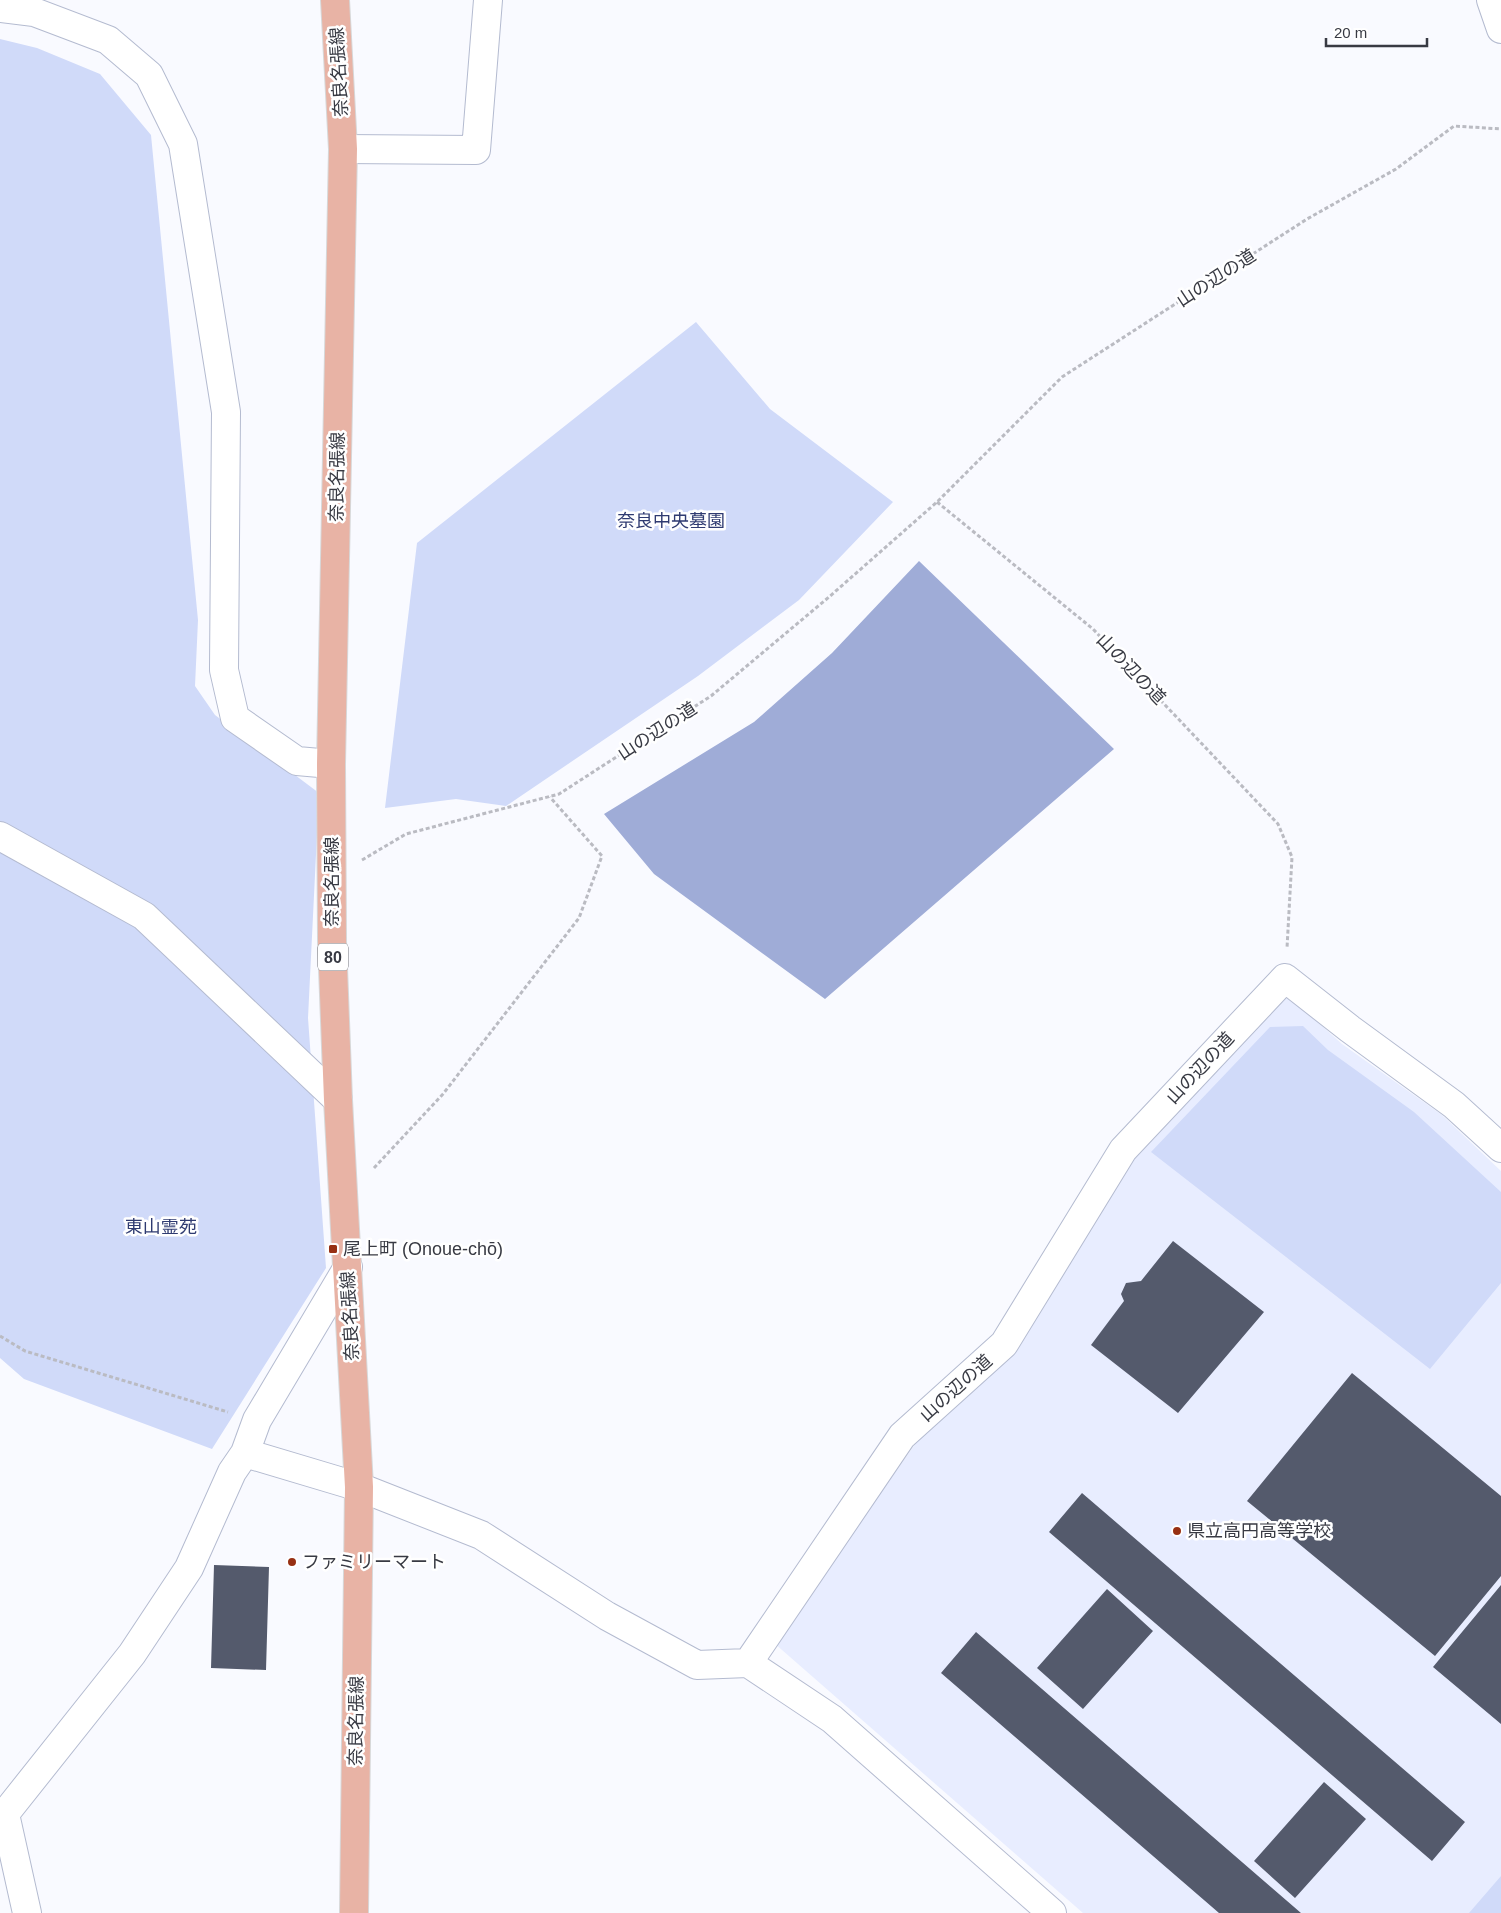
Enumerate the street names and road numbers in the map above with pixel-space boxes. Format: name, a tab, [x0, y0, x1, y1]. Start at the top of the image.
street label: 奈良名張線	[327, 27, 351, 117]
street label: 山の辺の道	[1173, 245, 1259, 311]
street label: 奈良名張線	[326, 432, 348, 522]
street label: 山の辺の道	[1093, 630, 1169, 708]
street label: 山の辺の道	[614, 698, 700, 764]
street label: 奈良名張線	[322, 837, 342, 927]
road number: 80	[318, 944, 348, 970]
street label: 山の辺の道	[1162, 1028, 1238, 1108]
street label: 奈良名張線	[338, 1271, 362, 1361]
street label: 山の辺の道	[916, 1350, 996, 1426]
street label: 奈良名張線	[345, 1676, 367, 1766]

